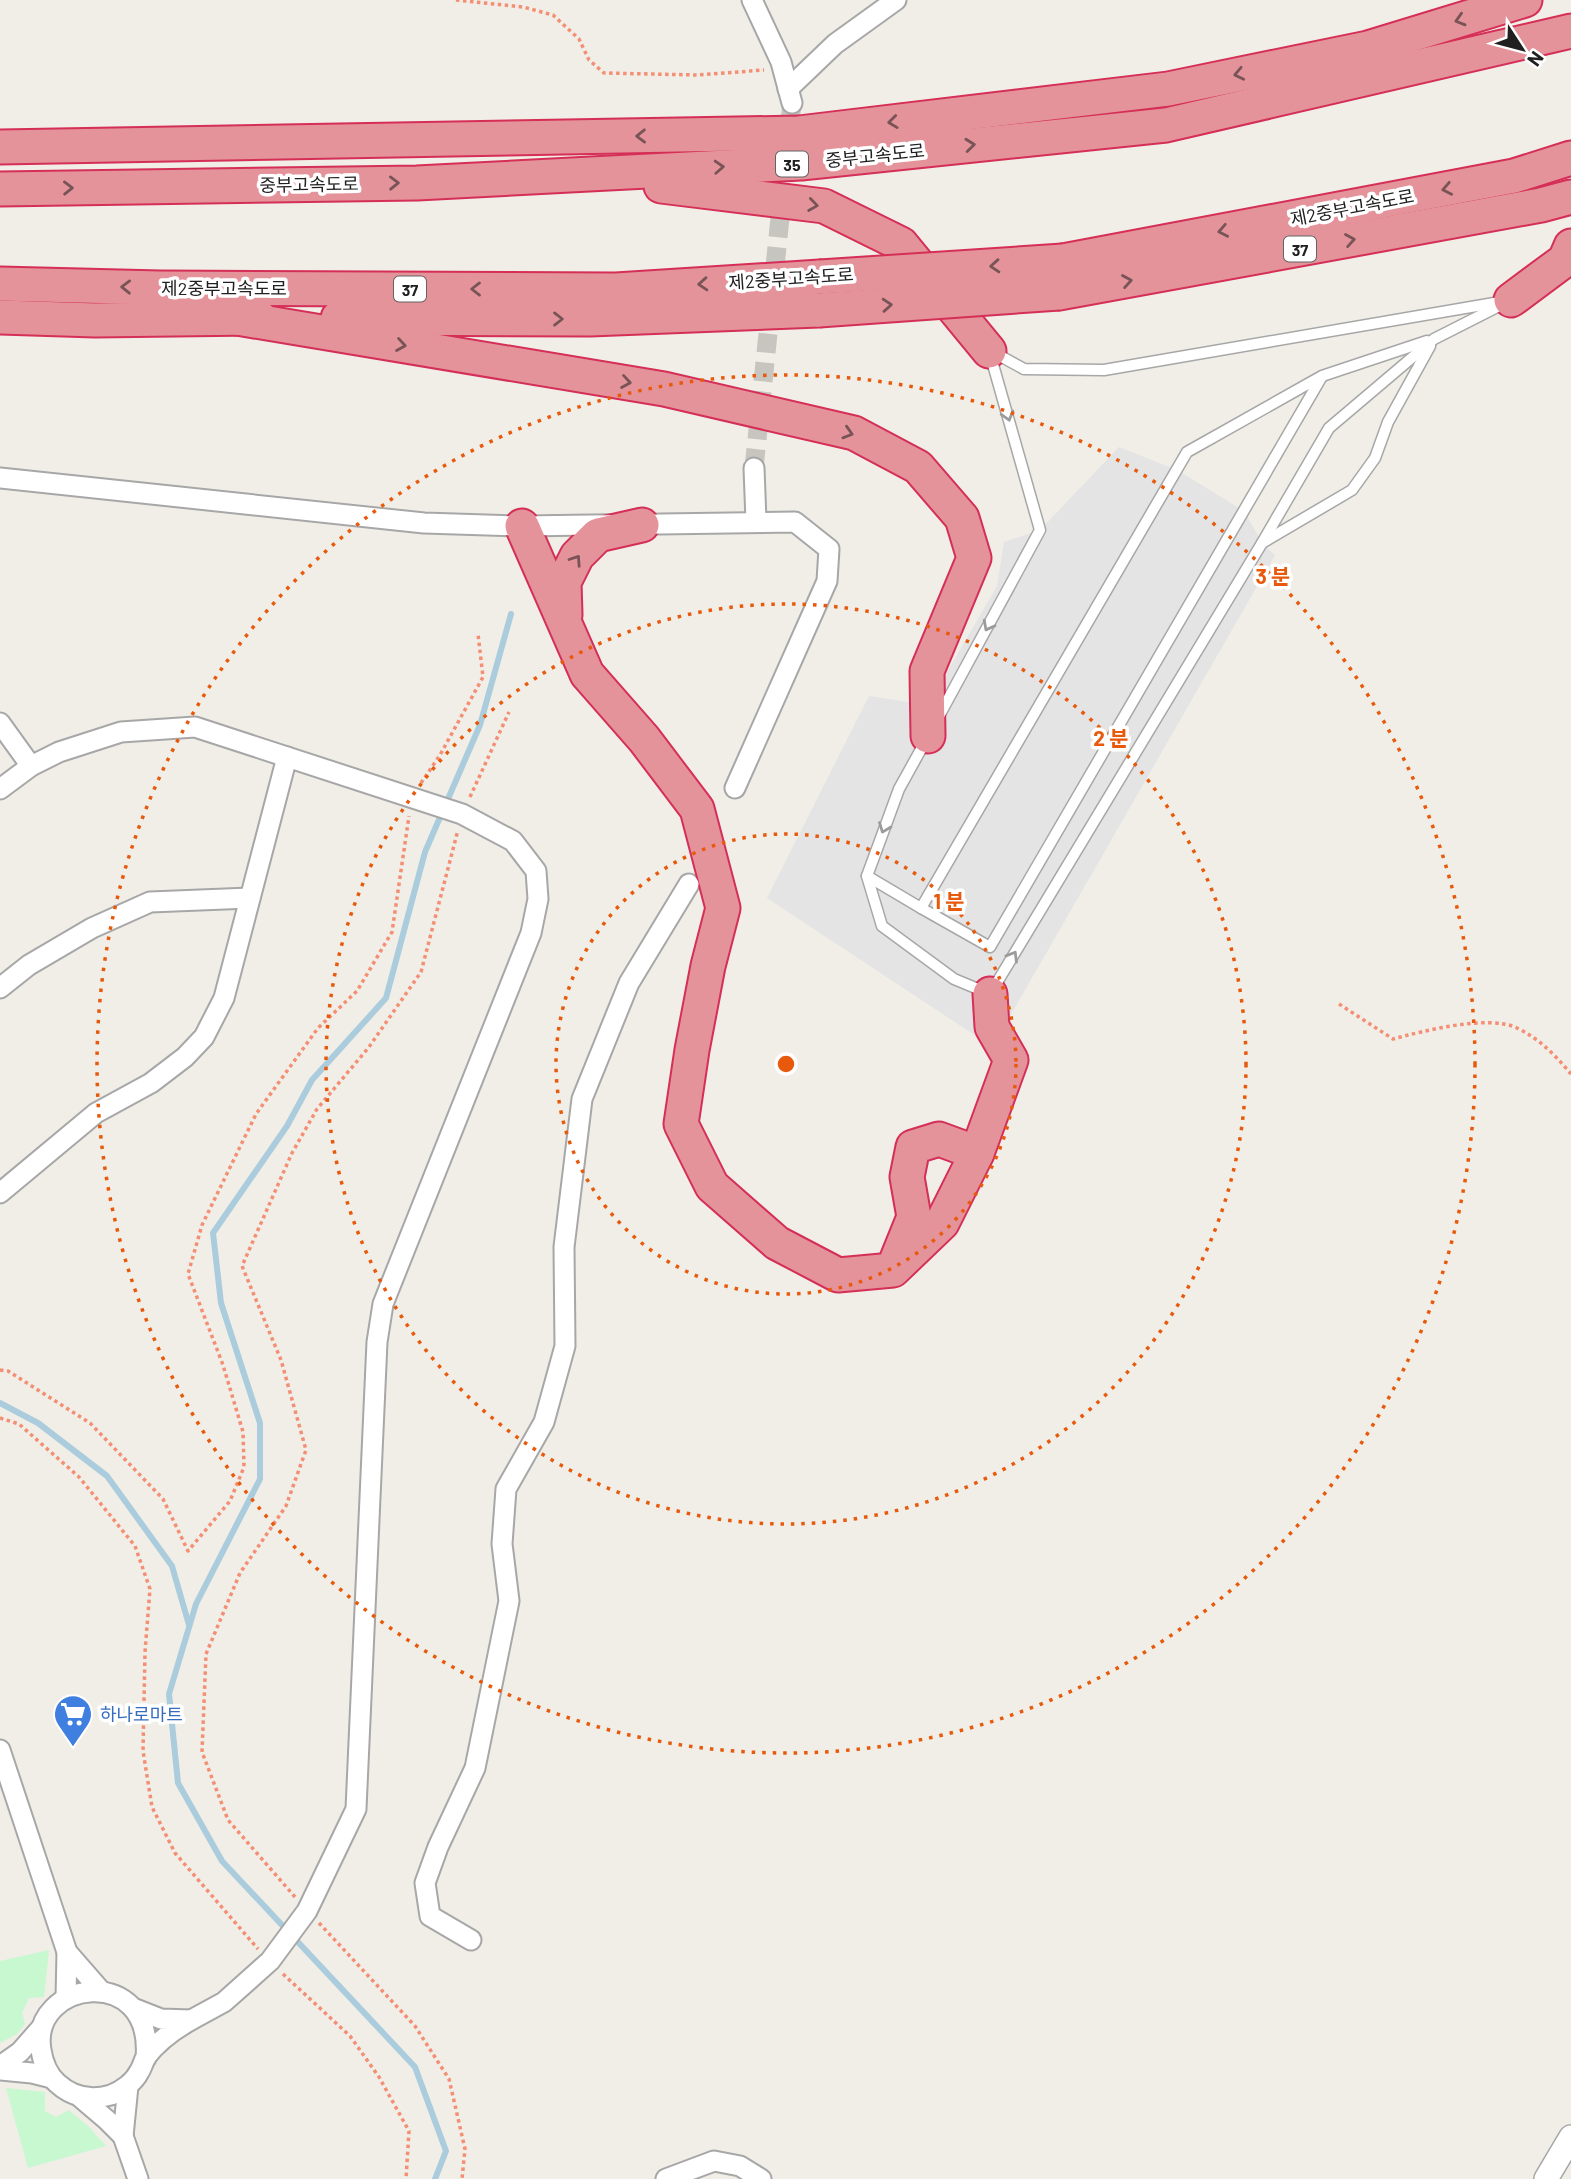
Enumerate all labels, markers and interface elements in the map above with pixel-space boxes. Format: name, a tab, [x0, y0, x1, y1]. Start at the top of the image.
one-way arrow	[1454, 12, 1467, 26]
north arrow	[1487, 14, 1557, 84]
text: N	[1523, 47, 1549, 71]
one-way arrow	[1233, 66, 1245, 81]
one-way arrow	[887, 114, 899, 129]
one-way arrow	[636, 129, 647, 144]
one-way arrow	[964, 138, 976, 153]
street label: 중부고속도로	[824, 139, 926, 171]
road number: 35	[776, 152, 808, 176]
one-way arrow	[714, 160, 725, 175]
street label: 중부고속도로	[259, 172, 359, 196]
one-way arrow	[389, 175, 399, 191]
one-way arrow	[63, 180, 74, 196]
one-way arrow	[1441, 181, 1453, 196]
street label: 제2중부고속도로	[1288, 184, 1416, 230]
one-way arrow	[807, 197, 819, 212]
one-way arrow	[1217, 223, 1229, 238]
one-way arrow	[1344, 233, 1356, 248]
road number: 37	[1284, 236, 1316, 262]
one-way arrow	[989, 258, 1000, 273]
street label: 제2중부고속도로	[728, 263, 854, 293]
one-way arrow	[1121, 274, 1133, 289]
road number: 37	[394, 276, 426, 302]
one-way arrow	[698, 276, 709, 291]
street label: 제2중부고속도로	[161, 277, 287, 299]
one-way arrow	[120, 280, 131, 295]
one-way arrow	[470, 281, 481, 297]
one-way arrow	[882, 298, 893, 313]
one-way arrow	[553, 311, 564, 327]
one-way arrow	[396, 337, 407, 352]
one-way arrow	[620, 374, 632, 389]
one-way arrow	[999, 410, 1014, 422]
one-way arrow	[841, 424, 853, 439]
one-way arrow	[568, 555, 581, 568]
text: 3 분	[1256, 563, 1290, 588]
one-way arrow	[983, 619, 996, 631]
text: 2 분	[1093, 725, 1129, 750]
one-way arrow	[879, 822, 893, 834]
text: 1 분	[934, 888, 964, 913]
one-way arrow	[1005, 951, 1018, 964]
centre of rings	[774, 1052, 798, 1076]
supermarket icon: 하나로마트	[52, 1693, 94, 1748]
place label: 하나로마트	[100, 1703, 183, 1725]

